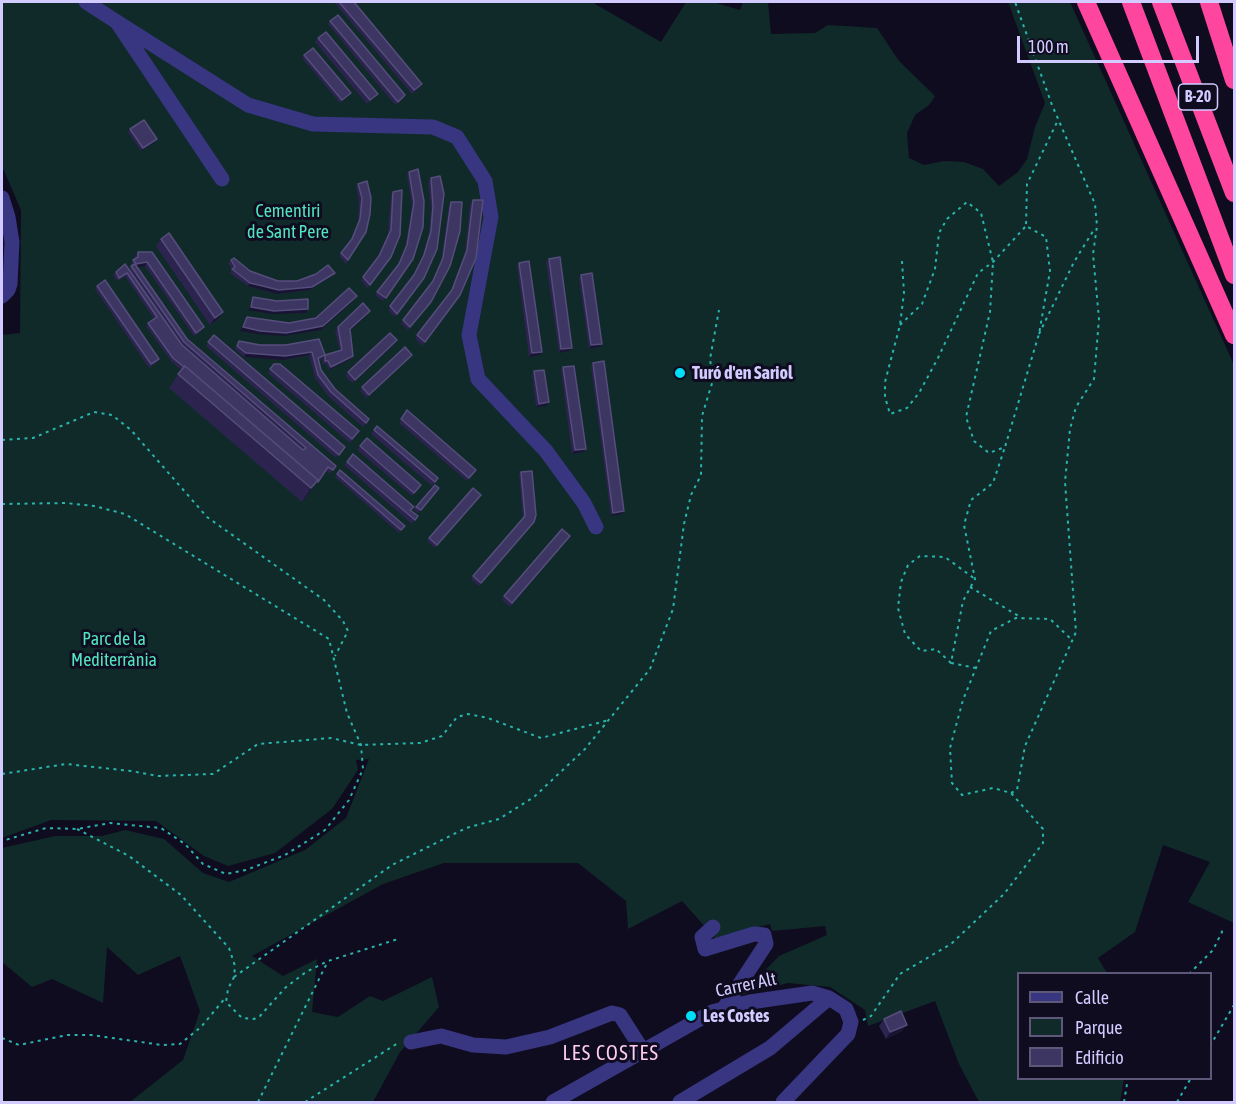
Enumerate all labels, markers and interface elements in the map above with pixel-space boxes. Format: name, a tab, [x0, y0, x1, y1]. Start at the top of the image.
scale bar	[1020, 24, 1202, 62]
text: 100 m	[1028, 36, 1069, 57]
road number: B-20	[1178, 84, 1218, 110]
park label: Cementiri de Sant Pere	[247, 200, 329, 242]
place label: Turó d'en Sariol	[692, 362, 793, 384]
marker: Turó d'en Sariol	[673, 366, 687, 380]
park label: Parc de la Mediterrània	[71, 628, 157, 670]
street label: Carrer Alt	[714, 968, 778, 1002]
legend	[1017, 972, 1212, 1080]
text: Calle	[1075, 987, 1109, 1008]
place label: Les Costes	[703, 1005, 769, 1027]
marker: Les Costes	[684, 1009, 698, 1023]
text: Parque	[1075, 1017, 1123, 1038]
district label: LES COSTES	[563, 1042, 659, 1066]
text: Edificio	[1075, 1047, 1124, 1068]

